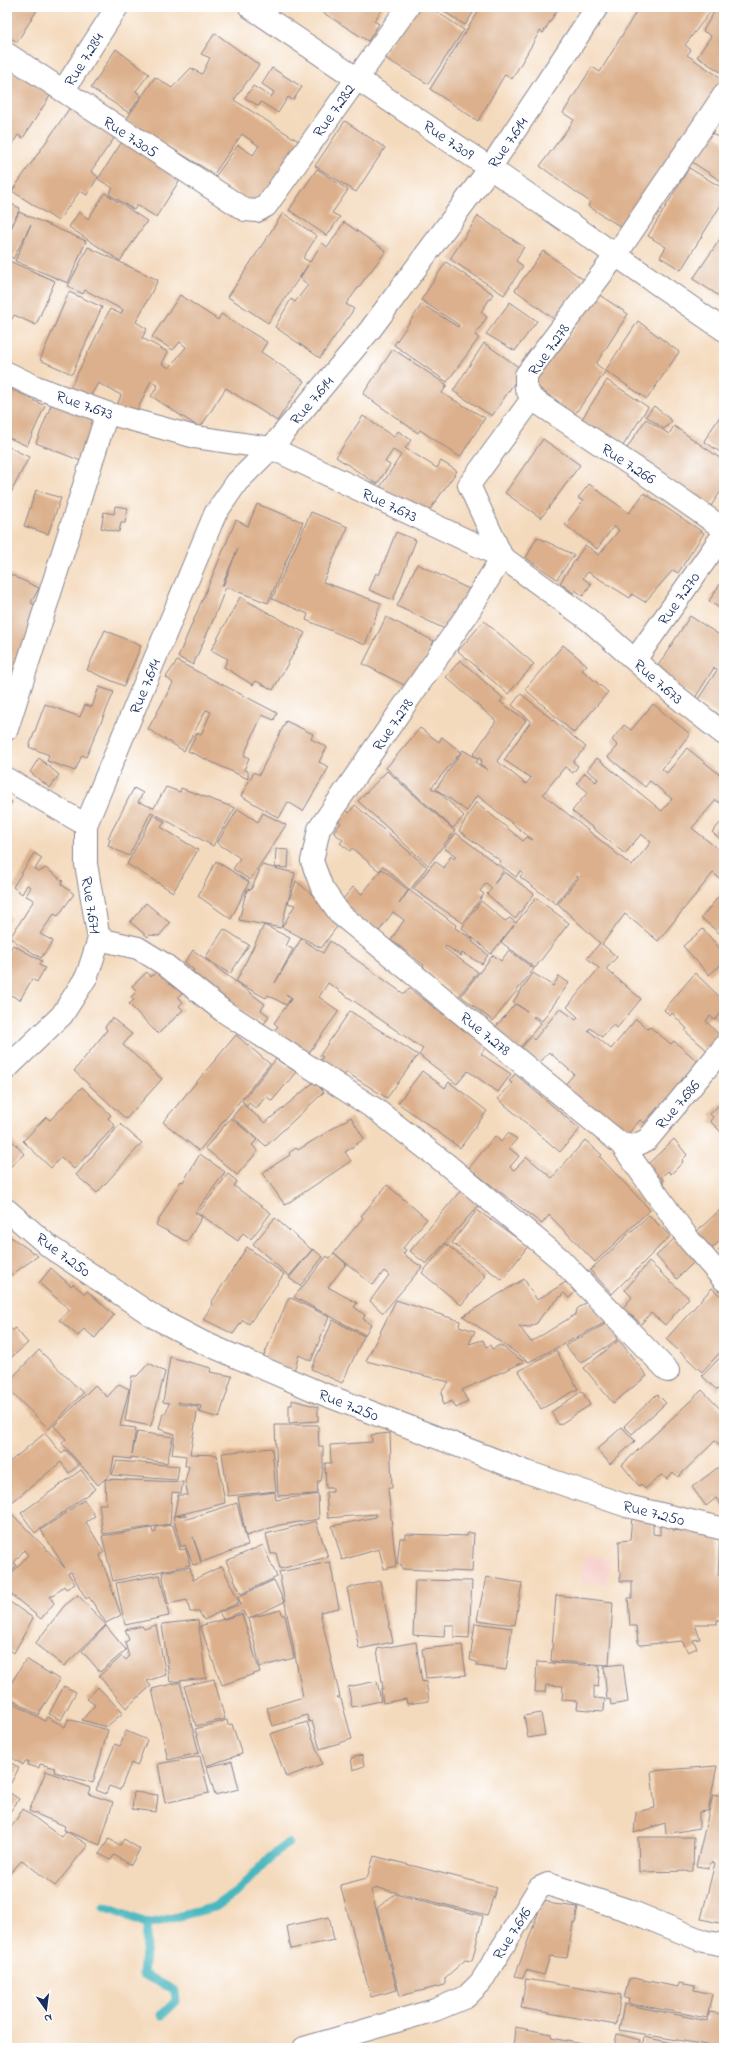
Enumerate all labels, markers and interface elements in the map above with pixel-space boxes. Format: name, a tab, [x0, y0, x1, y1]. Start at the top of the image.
street label: Rue 7.284	[59, 28, 111, 92]
street label: Rue 7.282	[307, 79, 362, 143]
street label: Rue 7.305	[98, 111, 162, 165]
street label: Rue 7.614	[483, 112, 535, 174]
street label: Rue 7.309	[417, 115, 479, 167]
street label: Rue 7.278	[523, 319, 577, 381]
street label: Rue 7.614	[285, 371, 341, 431]
street label: Rue 7.673	[52, 385, 116, 427]
street label: Rue 7.266	[596, 438, 660, 491]
street label: Rue 7.673	[357, 482, 421, 529]
street label: Rue 7.270	[652, 567, 707, 631]
street label: Rue 7.673	[627, 654, 688, 711]
street label: Rue 7.614	[124, 655, 168, 718]
street label: Rue 7.278	[367, 694, 420, 757]
street label: Rue 7.671	[74, 875, 106, 936]
street label: Rue 7.278	[454, 1006, 515, 1063]
street label: Rue 7.686	[650, 1075, 707, 1136]
street label: Rue 7.250	[30, 1227, 95, 1284]
street label: Rue 7.250	[315, 1383, 382, 1428]
street label: Rue 7.250	[620, 1495, 687, 1533]
street label: Rue 7.616	[487, 1903, 538, 1965]
north arrow	[26, 1989, 66, 2029]
text: N	[43, 2009, 54, 2026]

